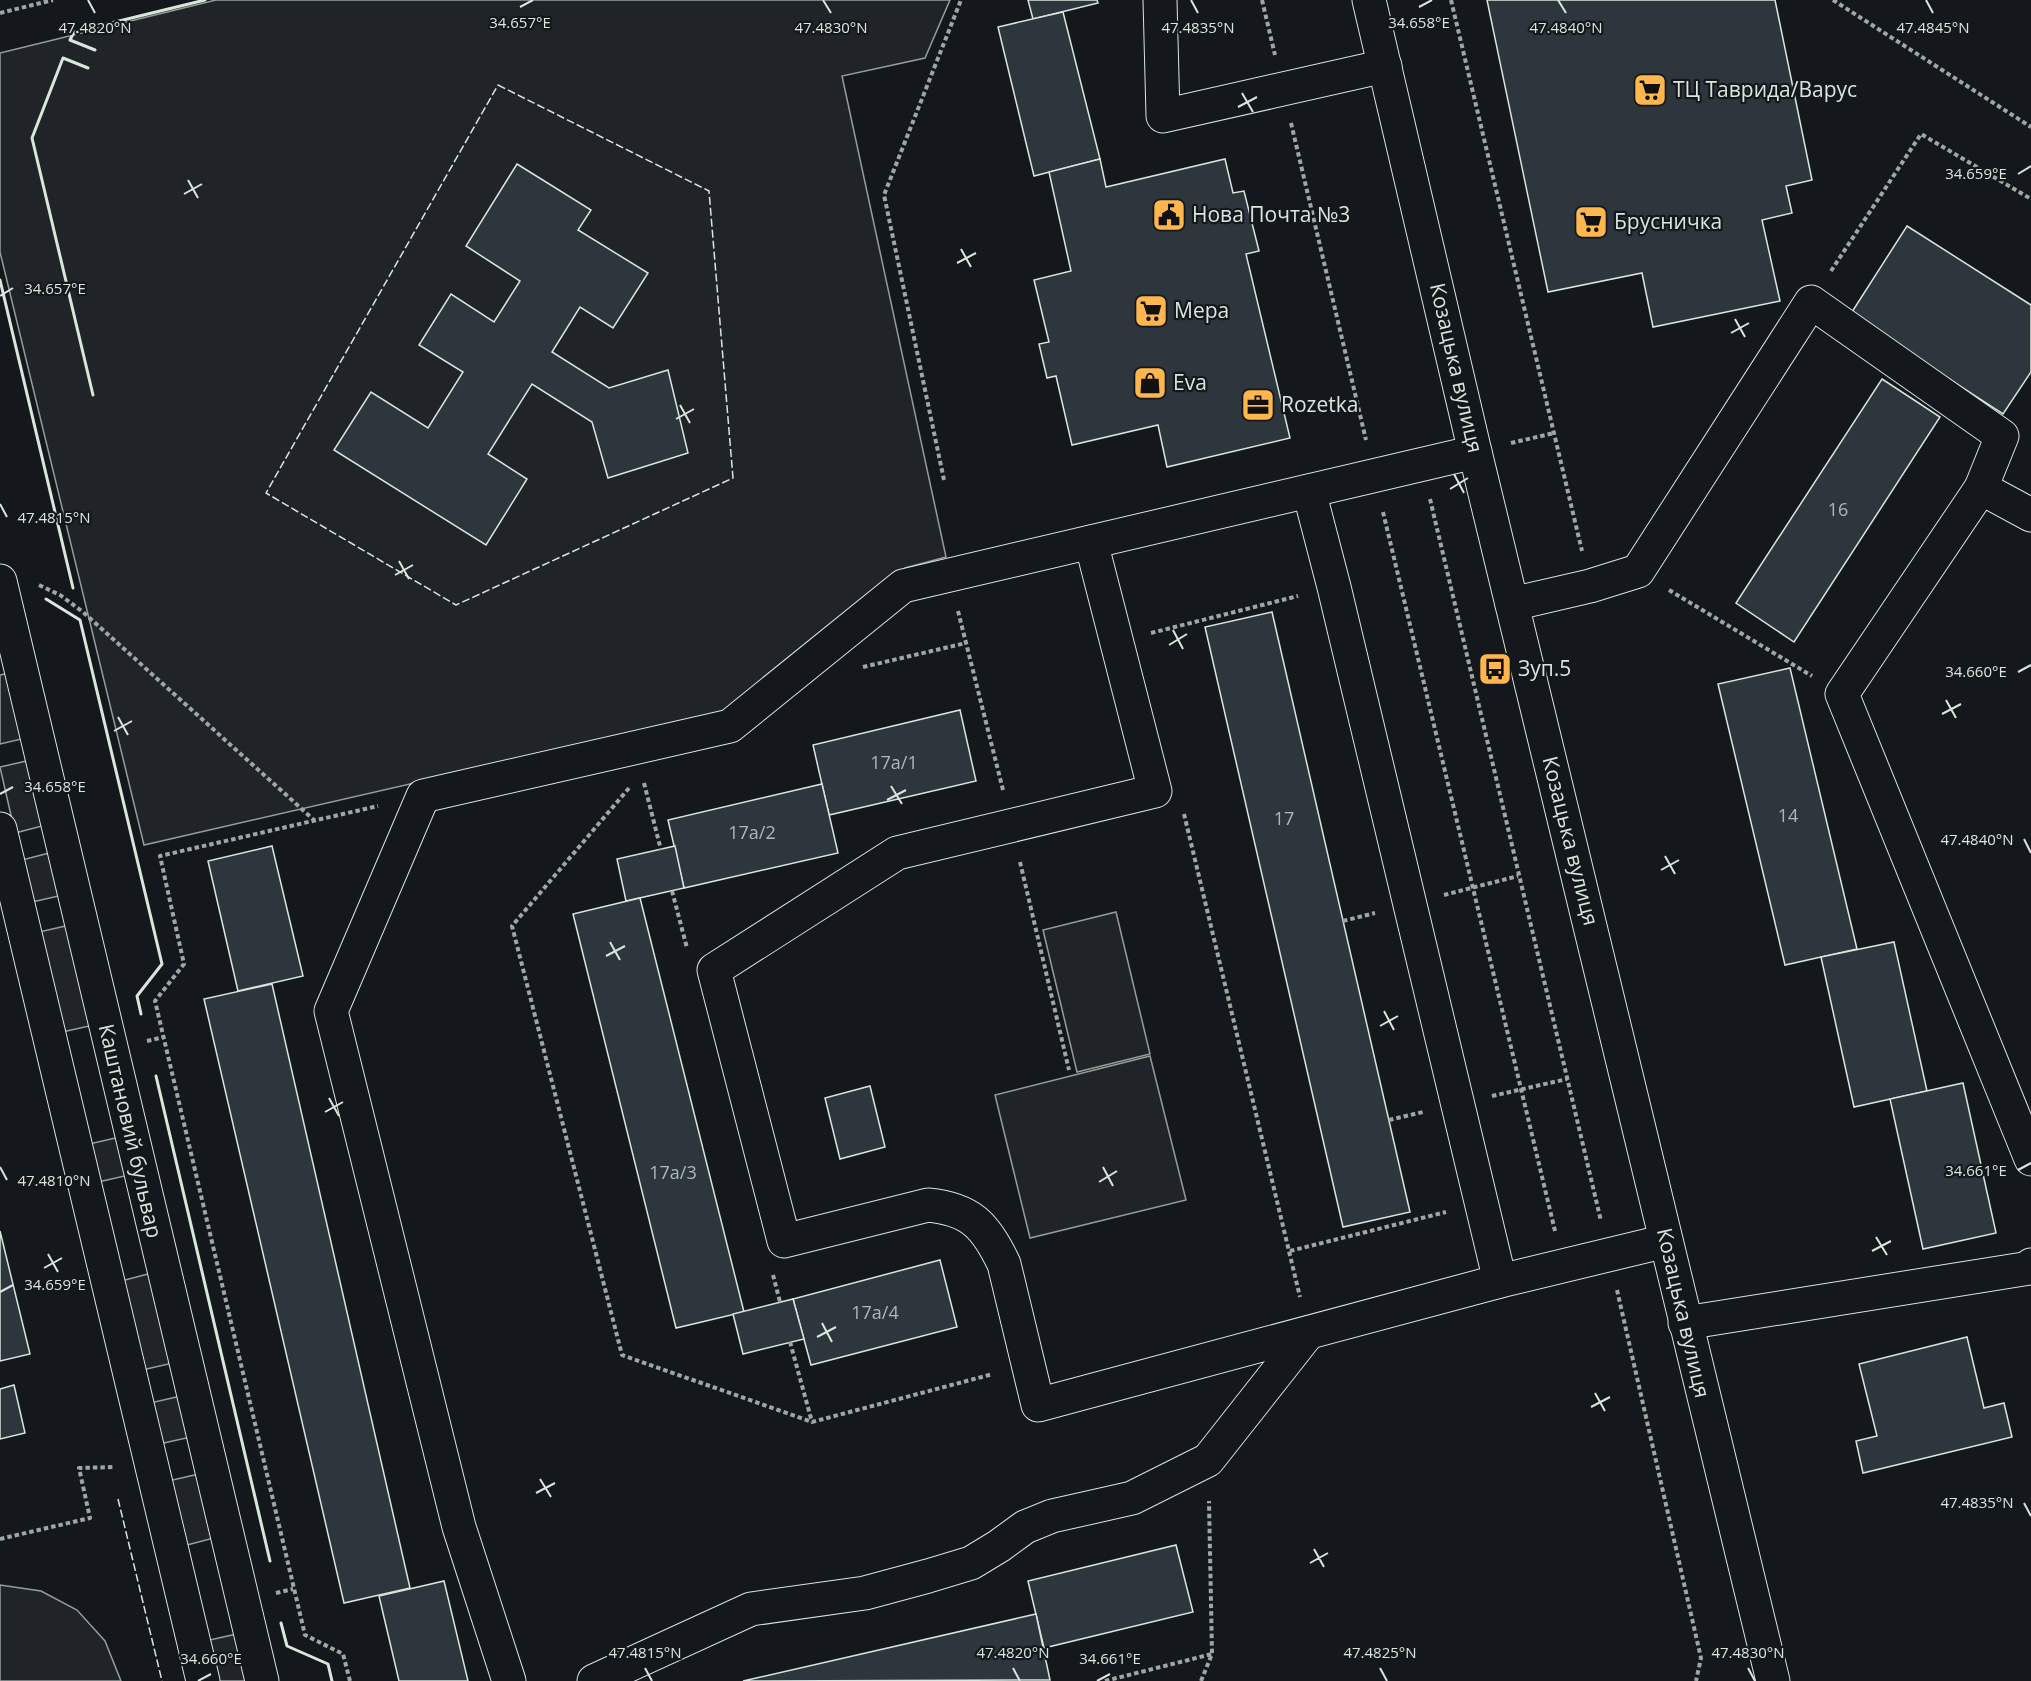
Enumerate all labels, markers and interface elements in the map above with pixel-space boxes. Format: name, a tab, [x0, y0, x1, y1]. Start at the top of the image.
text: 34.657°E	[489, 12, 551, 32]
text: 34.658°E	[1388, 12, 1450, 32]
text: 47.4820°N	[58, 17, 132, 37]
text: 47.4830°N	[794, 17, 868, 37]
text: 47.4835°N	[1161, 17, 1235, 37]
text: 47.4840°N	[1529, 17, 1603, 37]
text: 47.4845°N	[1896, 17, 1970, 37]
supermarket icon: ТЦ Таврида/Варус	[1632, 72, 1668, 108]
place label: ТЦ Таврида/Варус	[1673, 75, 1857, 103]
text: 34.659°E	[1945, 163, 2007, 183]
public building icon: Нова Почта №3	[1151, 197, 1187, 233]
place label: Нова Почта №3	[1192, 200, 1350, 228]
supermarket icon: Брусничка	[1573, 204, 1609, 240]
place label: Брусничка	[1614, 207, 1722, 235]
text: 34.657°E	[24, 278, 86, 298]
street label: Козацька вулиця	[1424, 280, 1490, 455]
supermarket icon: Мера	[1133, 293, 1169, 329]
place label: Мера	[1174, 296, 1229, 324]
shop icon: Eva	[1132, 365, 1168, 401]
place label: Eva	[1173, 368, 1207, 396]
office icon: Rozetka	[1240, 387, 1276, 423]
place label: Rozetka	[1281, 390, 1358, 418]
house number: 16	[1828, 497, 1848, 521]
text: 47.4815°N	[17, 507, 91, 527]
bus stop icon: Зуп.5	[1477, 651, 1513, 687]
place label: Зуп.5	[1518, 654, 1571, 682]
text: 34.660°E	[1945, 661, 2007, 681]
house number: 17а/1	[870, 750, 918, 774]
street label: Козацька вулиця	[1536, 753, 1606, 928]
text: 34.658°E	[24, 776, 86, 796]
house number: 14	[1778, 803, 1798, 827]
house number: 17	[1274, 806, 1294, 830]
house number: 17а/2	[728, 820, 776, 844]
text: 47.4840°N	[1940, 829, 2014, 849]
street label: Каштановий бульвар	[93, 1021, 169, 1241]
house number: 17а/3	[649, 1160, 697, 1184]
text: 34.661°E	[1945, 1160, 2007, 1180]
text: 47.4810°N	[17, 1170, 91, 1190]
street label: Козацька вулиця	[1651, 1225, 1717, 1400]
text: 34.659°E	[24, 1274, 86, 1294]
house number: 17а/4	[851, 1300, 899, 1324]
text: 47.4835°N	[1940, 1492, 2014, 1512]
text: 47.4815°N	[608, 1642, 682, 1662]
text: 47.4820°N	[976, 1642, 1050, 1662]
text: 47.4825°N	[1343, 1642, 1417, 1662]
text: 47.4830°N	[1711, 1642, 1785, 1662]
text: 34.660°E	[180, 1648, 242, 1668]
text: 34.661°E	[1079, 1648, 1141, 1668]

